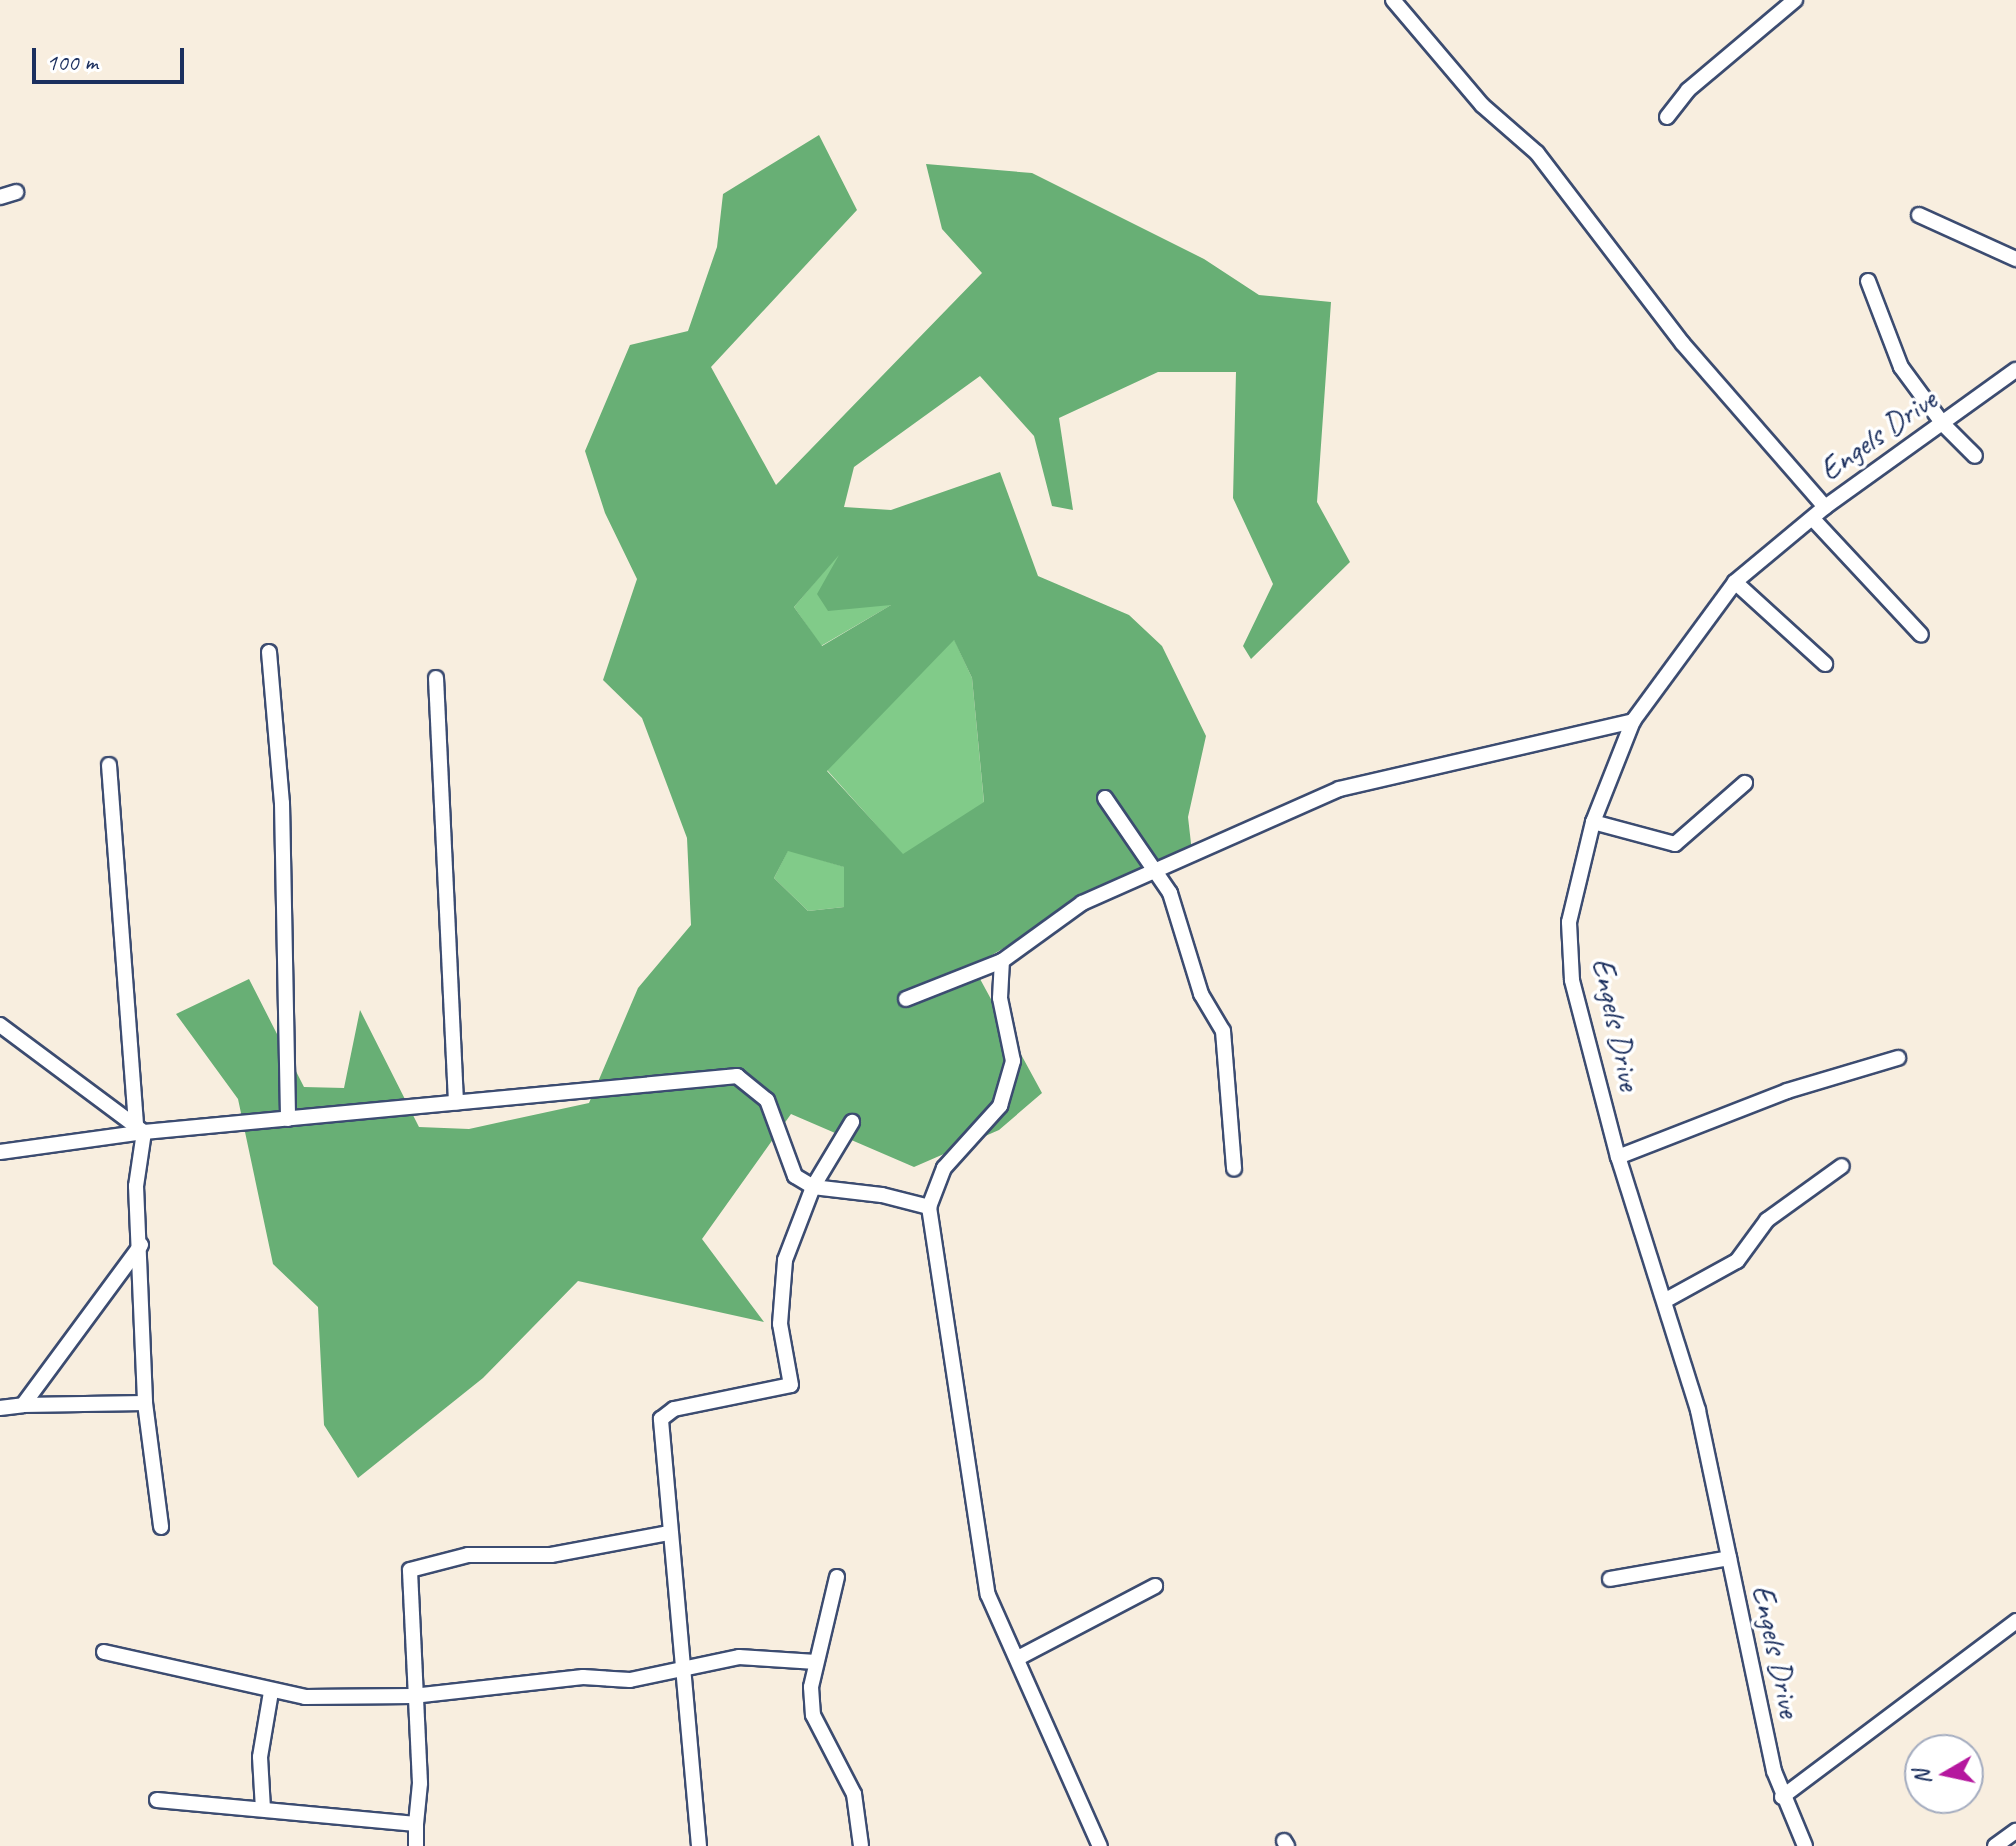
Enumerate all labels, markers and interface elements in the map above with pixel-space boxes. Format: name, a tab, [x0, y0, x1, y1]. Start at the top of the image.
scale bar	[36, 32, 188, 82]
text: 100 m	[46, 47, 98, 77]
street label: Engels Drive	[1812, 381, 1944, 489]
street label: Engels Drive	[1583, 954, 1649, 1094]
street label: Engels Drive	[1743, 1581, 1809, 1721]
north arrow	[1904, 1734, 1984, 1814]
text: N	[1907, 1769, 1937, 1786]

